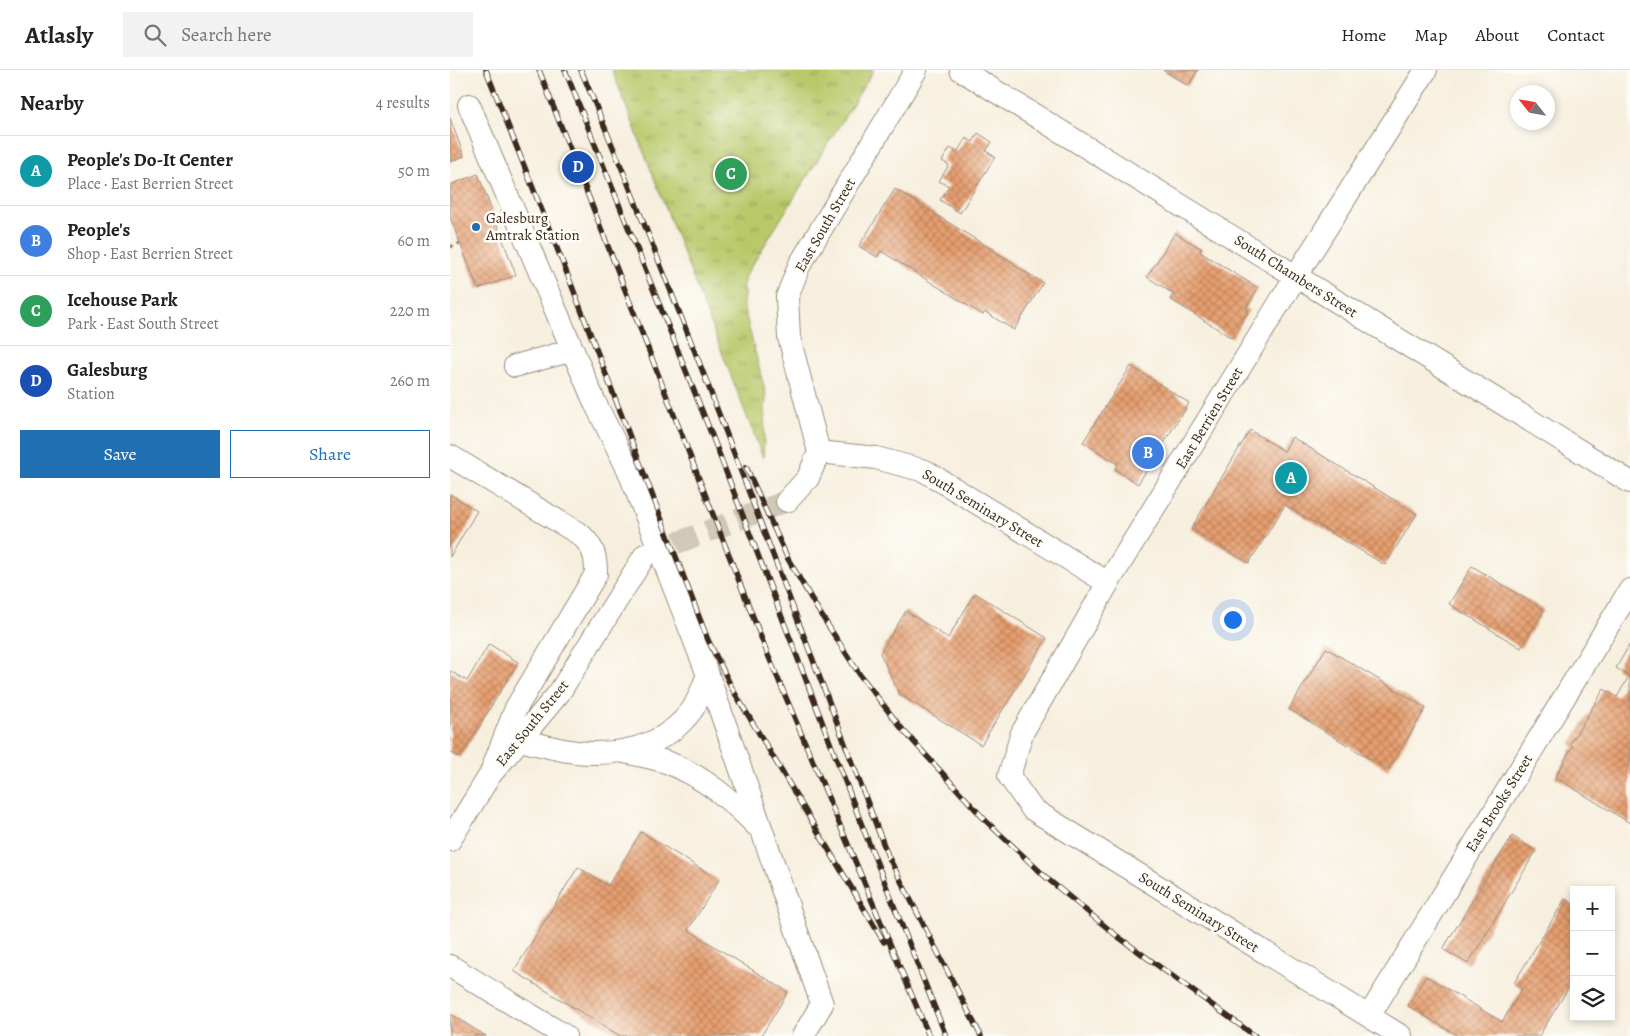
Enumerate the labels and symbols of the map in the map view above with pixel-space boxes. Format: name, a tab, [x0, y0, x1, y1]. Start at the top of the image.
north arrow	[1510, 85, 1555, 130]
pin: D	[562, 148, 594, 186]
pin: C	[715, 155, 747, 193]
street label: East South Street	[790, 174, 860, 276]
place label: Galesburg Amtrak Station	[485, 208, 580, 245]
marker: Galesburg Amtrak Station	[470, 221, 482, 233]
street label: South Chambers Street	[1230, 230, 1362, 322]
street label: East Berrien Street	[1171, 363, 1247, 473]
pin: B	[1132, 434, 1164, 472]
pin: A	[1275, 459, 1307, 497]
street label: South Seminary Street	[919, 464, 1047, 552]
your location	[1220, 607, 1246, 633]
street label: East South Street	[491, 676, 573, 770]
street label: East Brooks Street	[1461, 750, 1537, 856]
street label: South Seminary Street	[1135, 867, 1263, 957]

